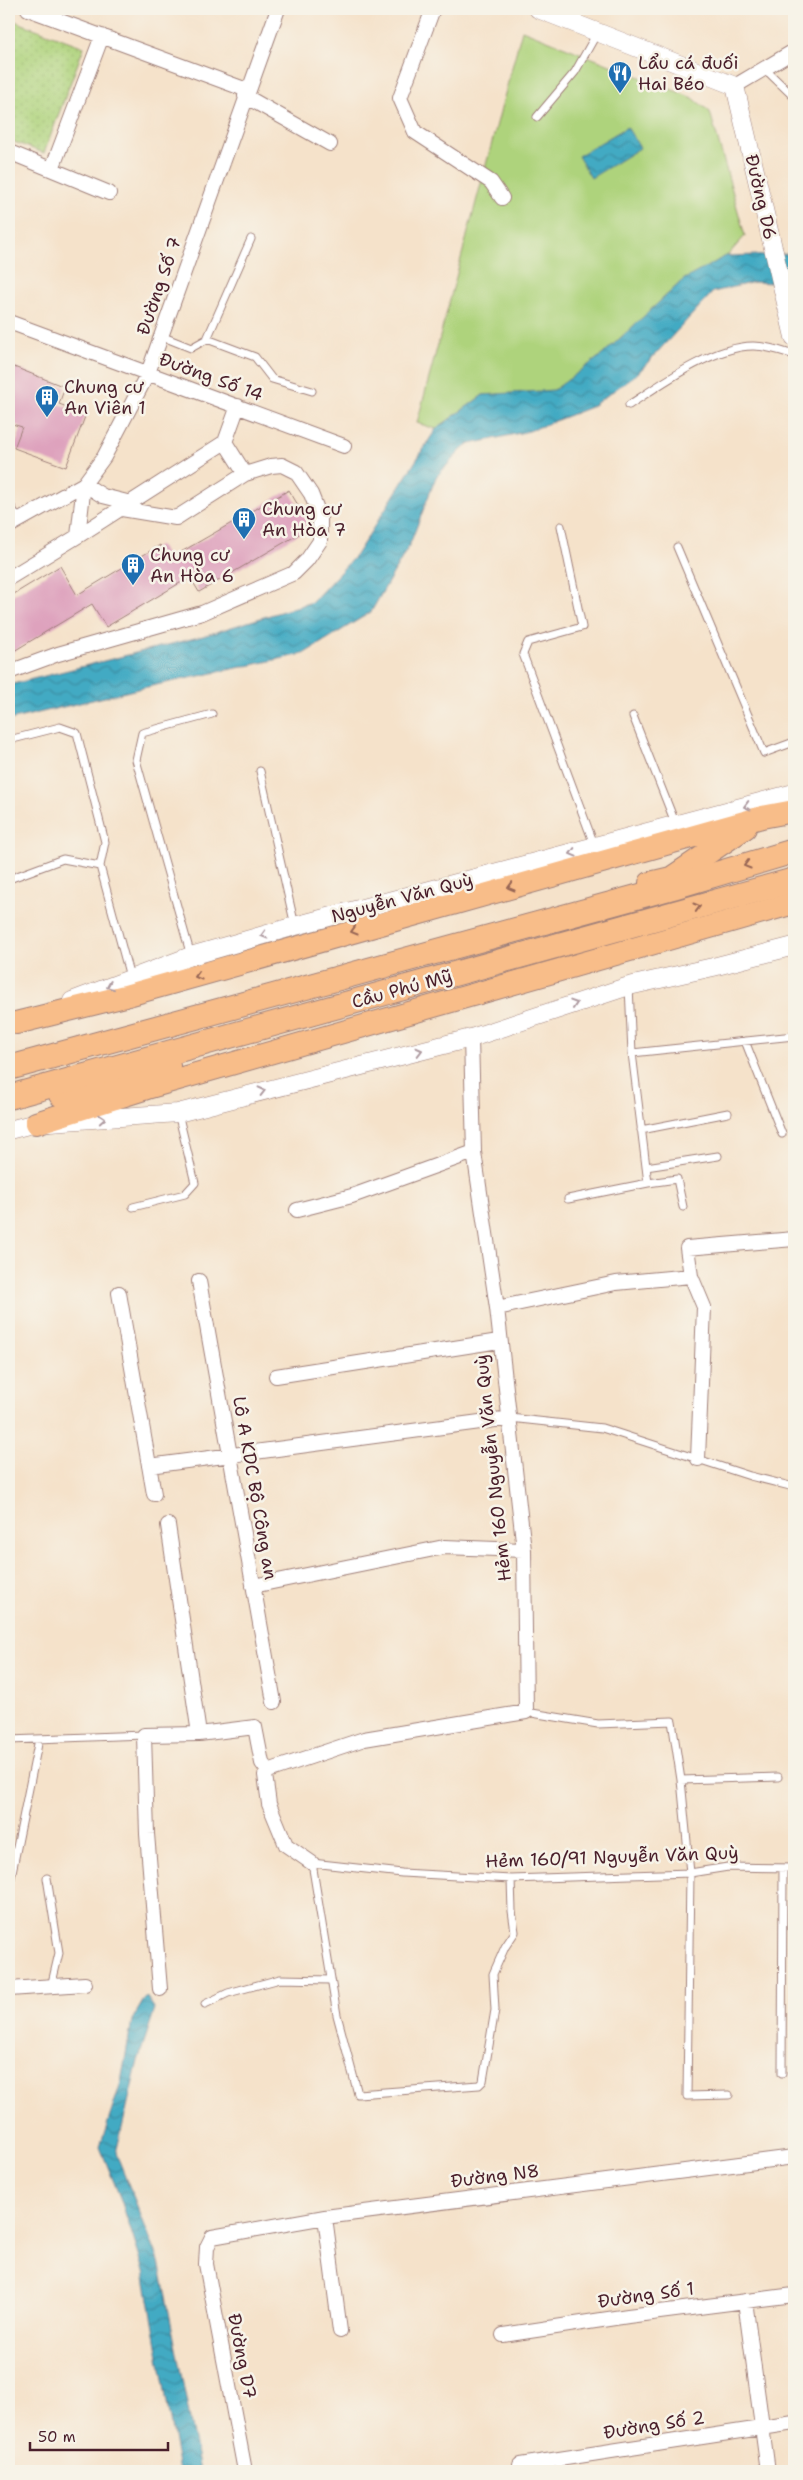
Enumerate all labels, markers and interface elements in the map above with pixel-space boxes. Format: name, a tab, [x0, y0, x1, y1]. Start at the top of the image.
place label: Lẩu cá đuối Hai Béo	[638, 51, 739, 96]
restaurant icon: Lẩu cá đuối Hai Béo	[607, 60, 633, 94]
street label: Đường D6	[740, 152, 782, 242]
street label: Đường Số 7	[131, 234, 187, 338]
street label: Đường Số 14	[156, 347, 266, 407]
place label: Chung cư An Viên 1	[64, 375, 146, 420]
building icon: Chung cư An Viên 1	[34, 384, 60, 418]
place label: Chung cư An Hòa 7	[262, 497, 346, 542]
building icon: Chung cư An Hòa 7	[231, 506, 257, 540]
place label: Chung cư An Hòa 6	[150, 543, 234, 588]
building icon: Chung cư An Hòa 6	[120, 552, 146, 586]
one-way arrow	[744, 801, 752, 811]
one-way arrow	[569, 847, 578, 858]
one-way arrow	[744, 860, 752, 870]
street label: Nguyễn Văn Quỳ	[329, 868, 475, 928]
one-way arrow	[507, 882, 515, 892]
one-way arrow	[692, 903, 700, 913]
one-way arrow	[351, 926, 359, 936]
one-way arrow	[260, 929, 268, 940]
street label: Cầu Phú Mỹ	[349, 964, 455, 1014]
one-way arrow	[194, 970, 203, 980]
one-way arrow	[106, 979, 115, 990]
one-way arrow	[570, 1000, 578, 1010]
one-way arrow	[415, 1046, 423, 1057]
one-way arrow	[257, 1087, 265, 1097]
one-way arrow	[98, 1113, 106, 1124]
street label: Hẻm 160 Nguyễn Văn Quỳ	[469, 1353, 517, 1583]
street label: Lô A KDC Bộ Công an	[227, 1394, 283, 1582]
street label: Hẻm 160/91 Nguyễn Văn Quỳ	[485, 1841, 739, 1873]
street label: Đường N8	[449, 2159, 541, 2193]
street label: Đường Số 1	[596, 2276, 696, 2314]
street label: Đường D7	[222, 2311, 262, 2401]
street label: Đường Số 2	[602, 2405, 706, 2445]
scale bar	[30, 2420, 168, 2452]
text: 50 m	[38, 2427, 76, 2447]

